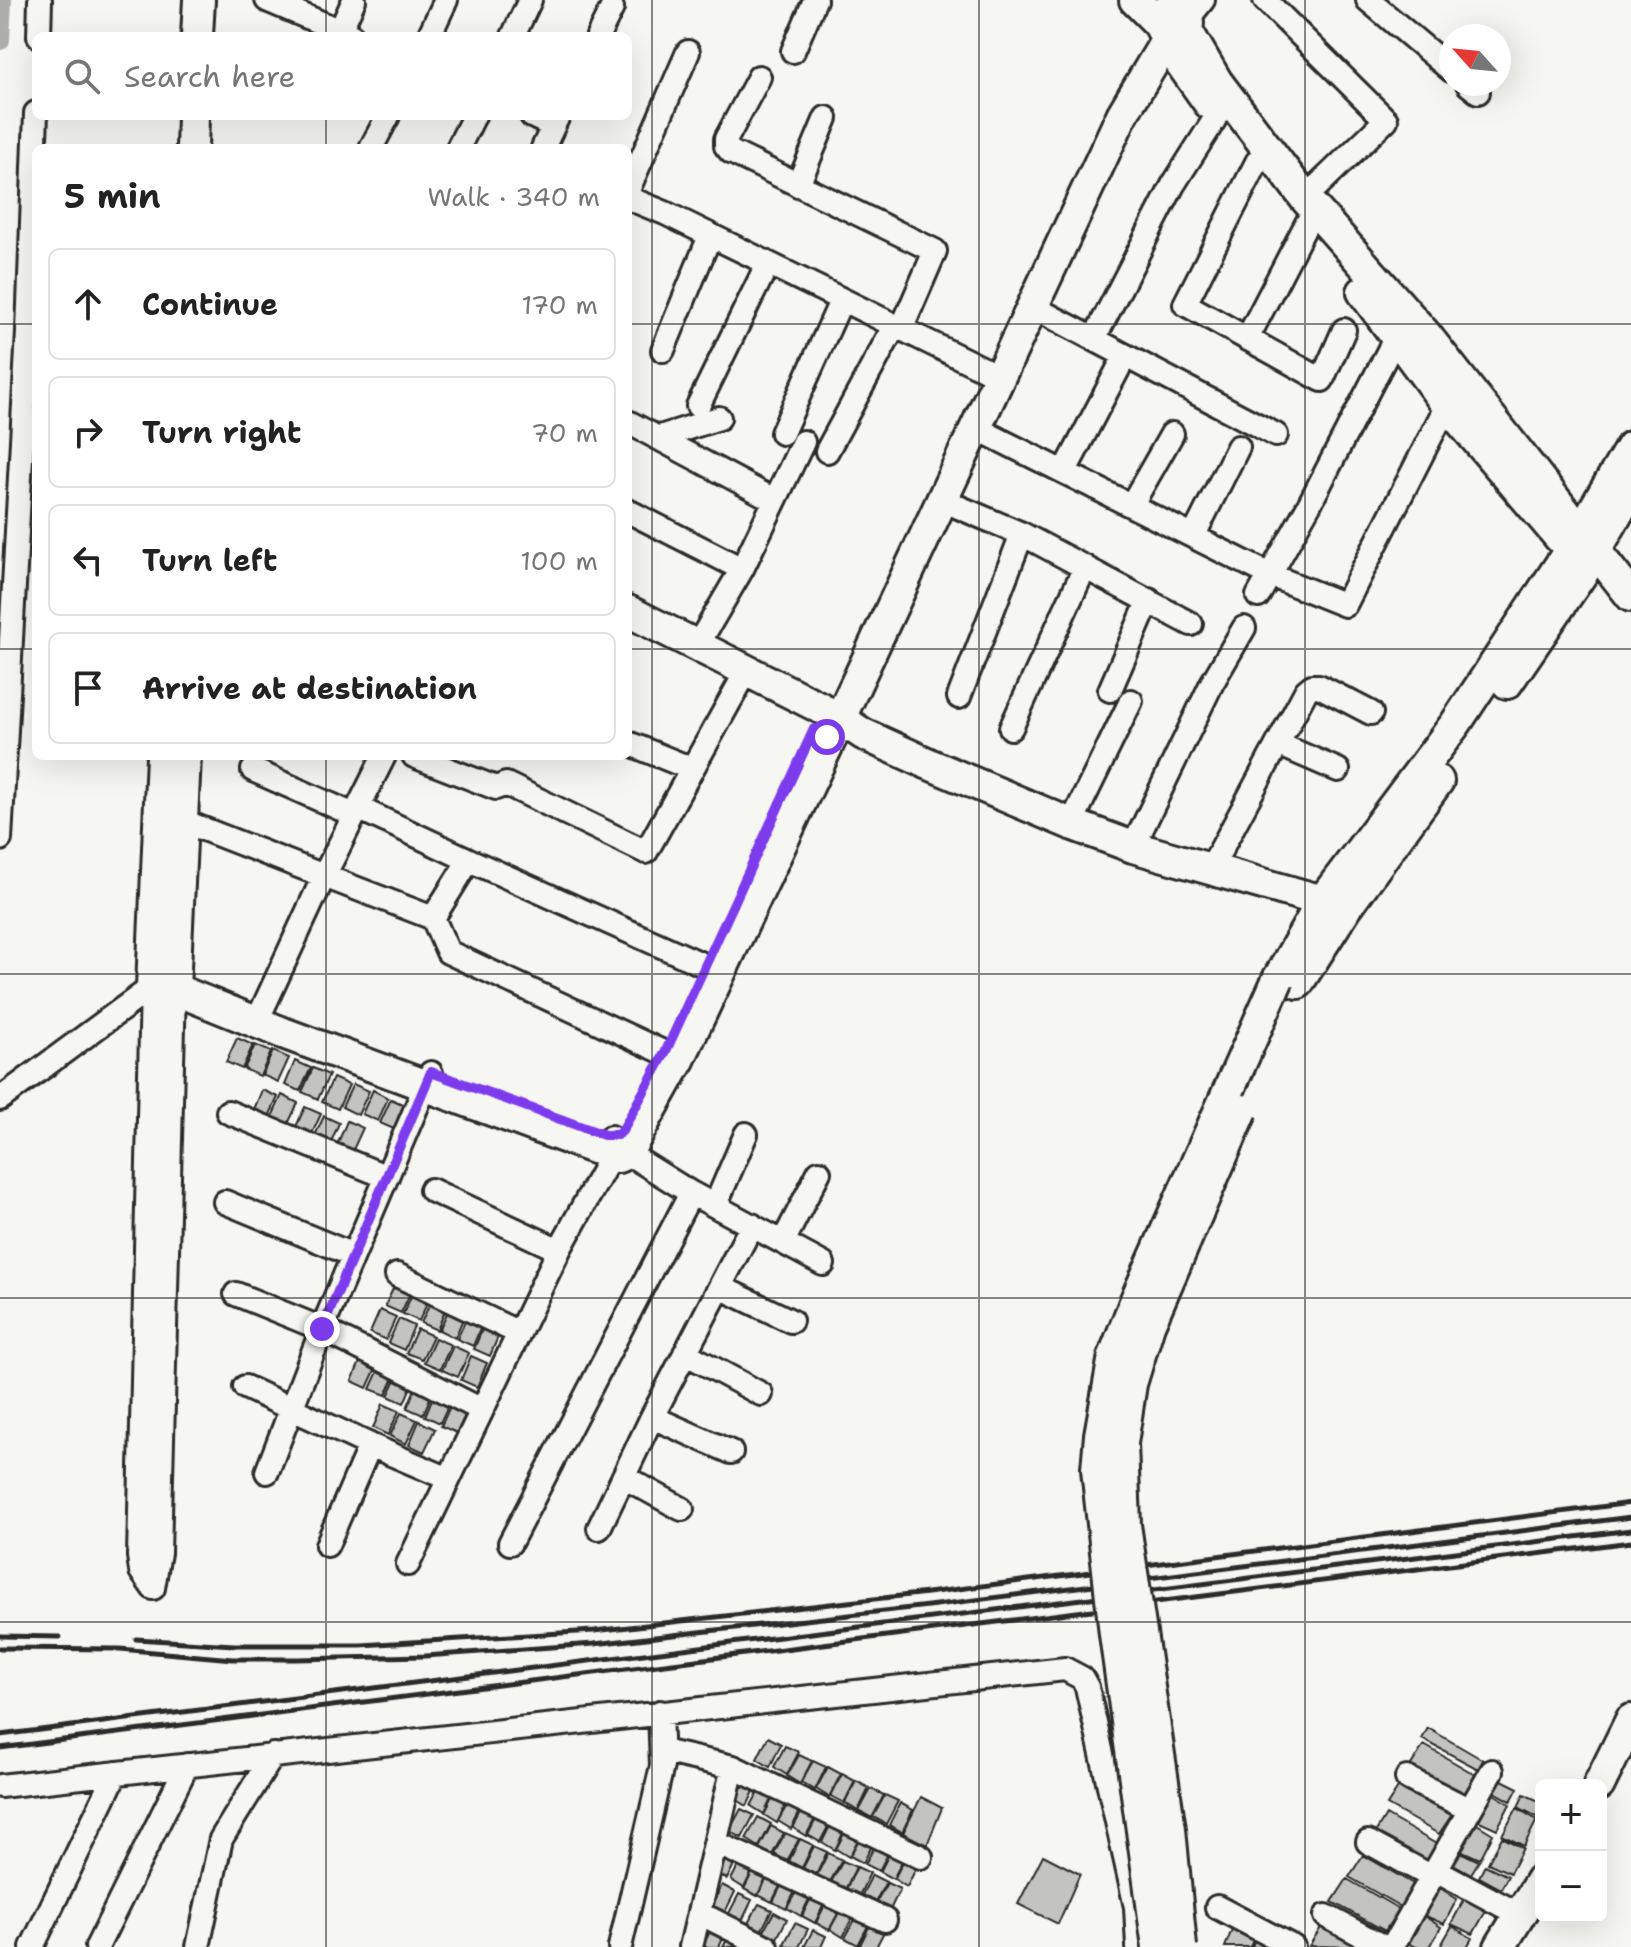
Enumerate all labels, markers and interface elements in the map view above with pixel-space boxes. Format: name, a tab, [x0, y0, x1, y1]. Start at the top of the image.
north arrow	[1439, 24, 1511, 96]
search box	[32, 32, 632, 120]
icon: search	[60, 54, 104, 98]
text: Search here	[124, 56, 295, 97]
text: 5 min	[64, 173, 161, 219]
text: Walk · 340 m	[427, 179, 600, 214]
icon: ahead	[66, 282, 110, 326]
text: Continue	[142, 284, 278, 325]
text: 170 m	[521, 287, 598, 322]
icon: right	[66, 410, 110, 454]
text: Turn right	[142, 412, 301, 453]
text: 70 m	[531, 415, 598, 450]
icon: left	[66, 538, 110, 582]
text: Turn left	[142, 540, 277, 581]
text: 100 m	[520, 543, 598, 578]
icon: arrive	[66, 666, 110, 710]
text: Arrive at destination	[142, 668, 477, 709]
route start	[809, 719, 845, 755]
route end	[304, 1311, 340, 1347]
map controls	[1535, 1779, 1607, 1923]
button: +	[1535, 1779, 1607, 1851]
button: −	[1535, 1851, 1607, 1923]

